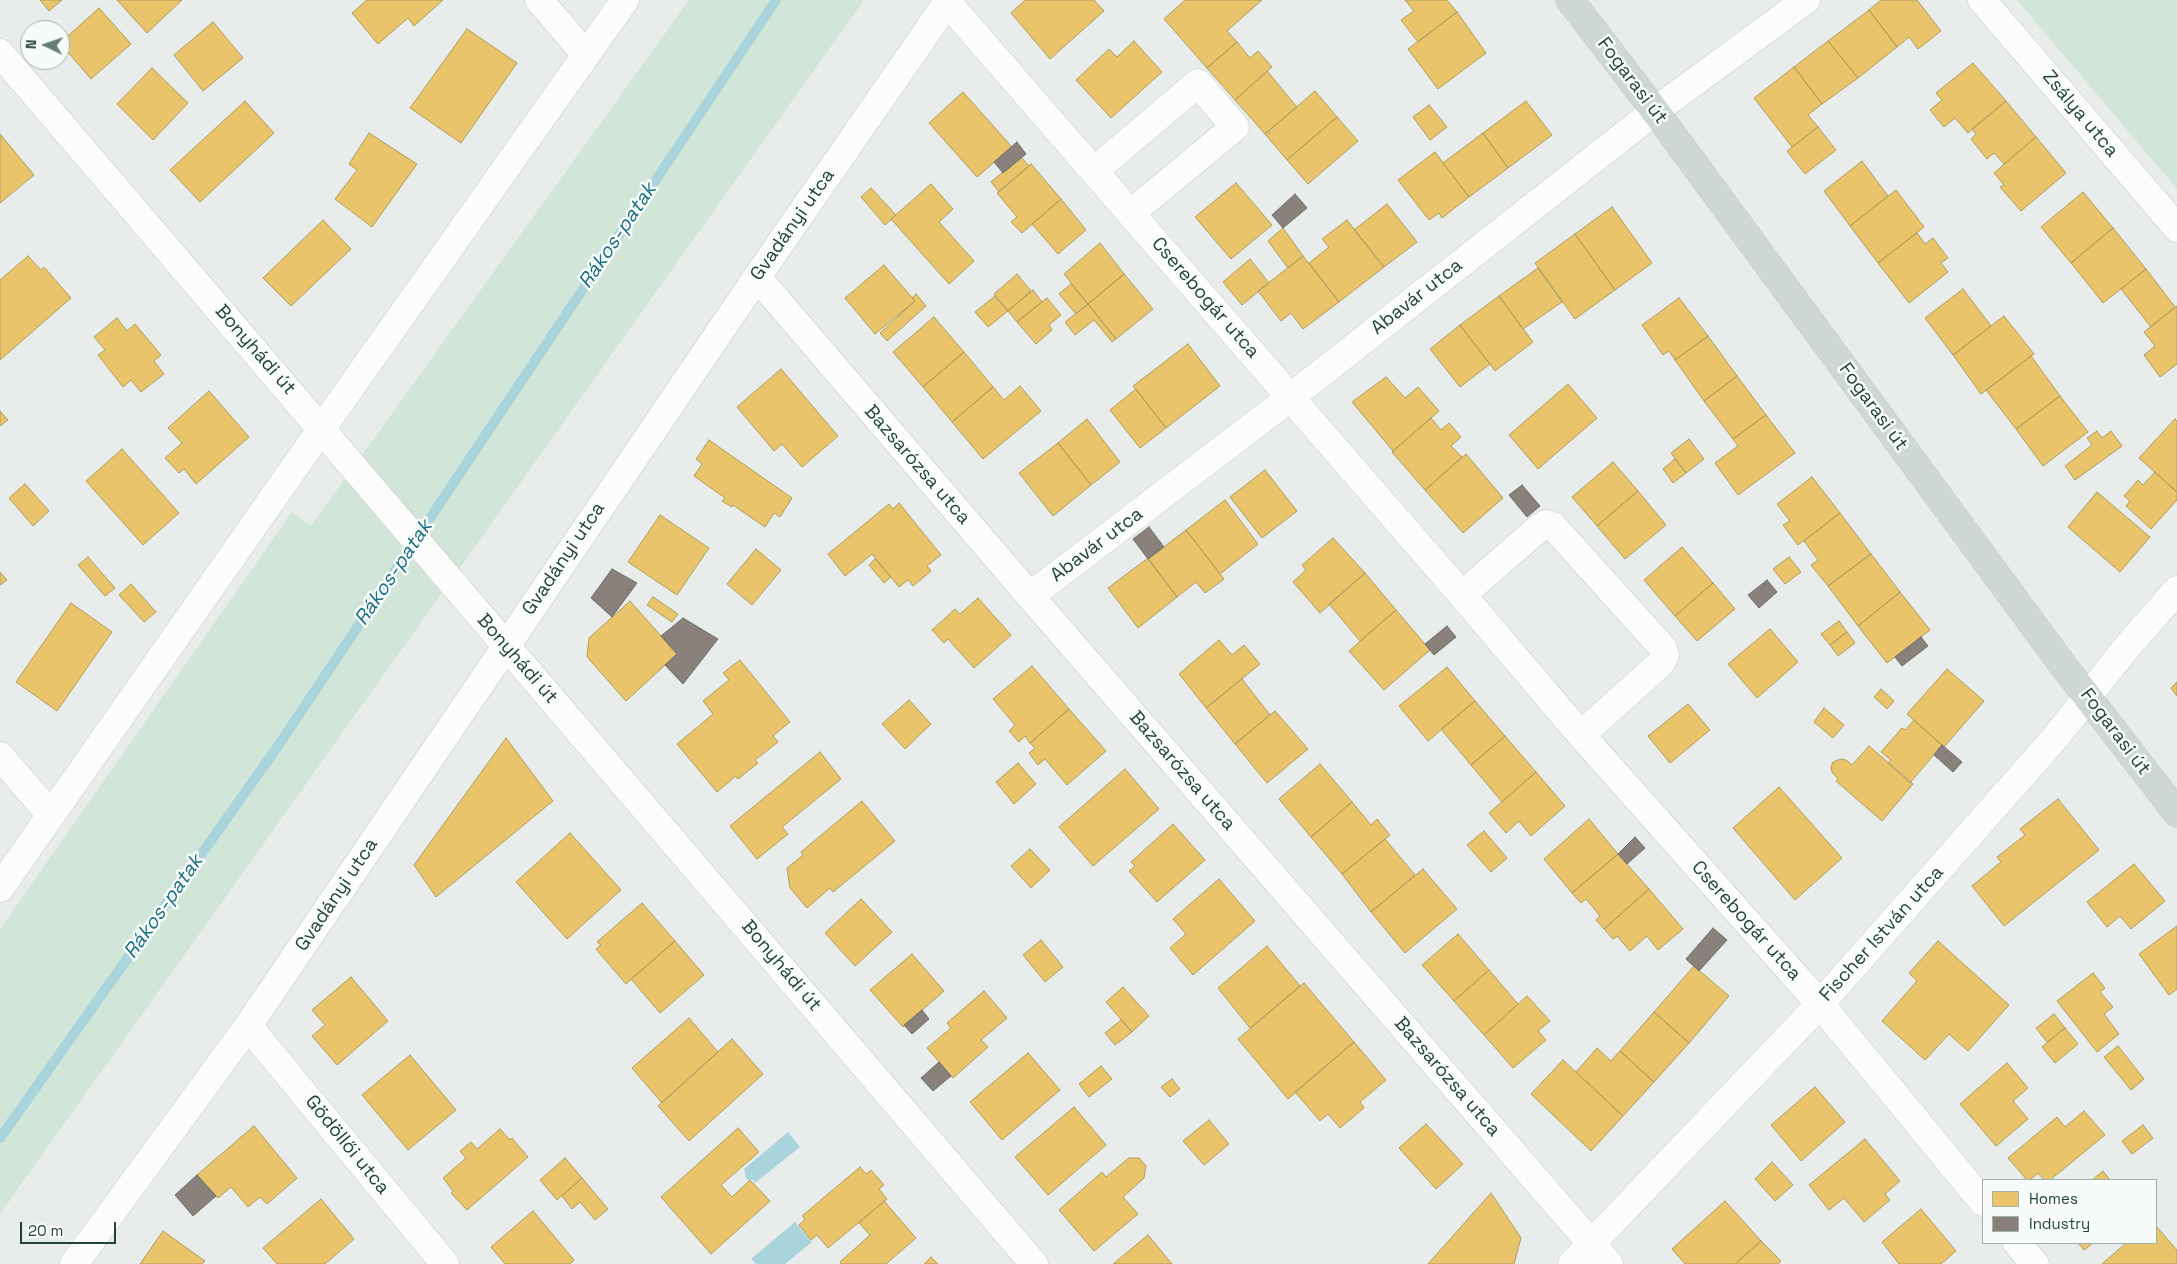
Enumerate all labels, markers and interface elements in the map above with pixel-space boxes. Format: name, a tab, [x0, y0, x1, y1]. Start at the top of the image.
north arrow	[20, 20, 70, 70]
street label: Fogarasi út	[1592, 33, 1672, 129]
text: N	[22, 39, 40, 49]
street label: Zsálya utca	[2037, 66, 2123, 162]
street label: Gvadányi utca	[746, 165, 840, 285]
water label: Rákos-patak	[574, 179, 662, 293]
street label: Cserebogár utca	[1146, 233, 1264, 363]
street label: Abavár utca	[1367, 254, 1467, 340]
street label: Bonyhádi út	[210, 300, 300, 400]
street label: Fogarasi út	[1834, 359, 1912, 455]
street label: Bazsarózsa utca	[859, 401, 975, 529]
street label: Gvadányi utca	[518, 498, 610, 620]
street label: Abavár utca	[1046, 503, 1148, 587]
water label: Rákos-patak	[350, 516, 438, 630]
street label: Bonyhádi út	[472, 609, 562, 709]
street label: Fogarasi út	[2075, 684, 2155, 780]
street label: Bazsarózsa utca	[1124, 707, 1240, 835]
street label: Gvadányi utca	[291, 834, 383, 956]
water label: Rákos-patak	[119, 850, 209, 964]
street label: Cserebogár utca	[1686, 857, 1806, 985]
street label: Fischer István utca	[1815, 862, 1949, 1006]
street label: Bonyhádi út	[736, 916, 826, 1016]
street label: Bazsarózsa utca	[1389, 1013, 1505, 1141]
street label: Gödöllői utca	[300, 1091, 394, 1199]
legend	[1982, 1179, 2157, 1244]
text: Homes	[2029, 1189, 2078, 1208]
scale bar	[22, 1212, 119, 1244]
text: Industry	[2029, 1214, 2090, 1233]
text: 20 m	[28, 1221, 63, 1240]

